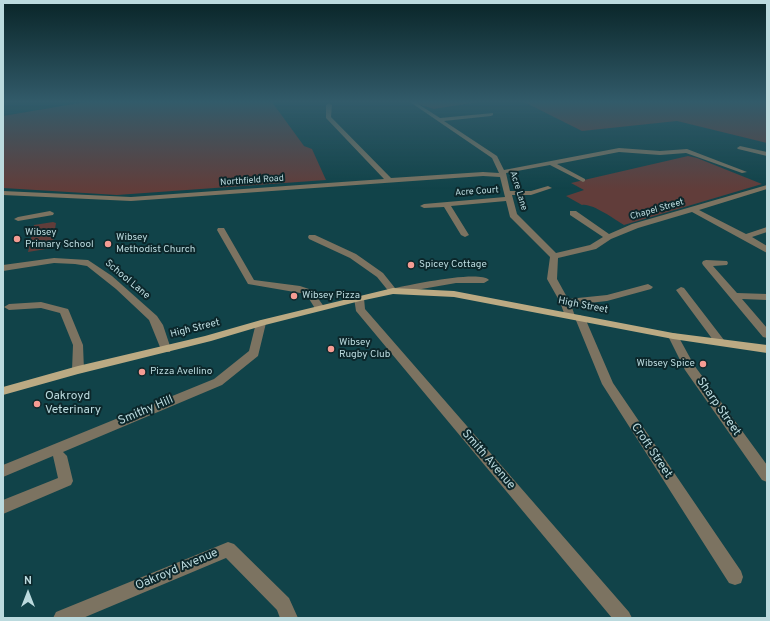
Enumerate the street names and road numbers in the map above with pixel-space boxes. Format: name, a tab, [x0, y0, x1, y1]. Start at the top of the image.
street label: Acre Lane	[507, 170, 529, 212]
street label: Northfield Road	[220, 173, 284, 189]
street label: Acre Court	[455, 185, 499, 199]
street label: Chapel Street	[629, 197, 685, 223]
street label: School Lane	[102, 258, 152, 302]
street label: High Street	[557, 295, 609, 317]
street label: High Street	[169, 317, 221, 341]
street label: Sharp Street	[693, 375, 743, 439]
street label: Smithy Hill	[116, 393, 176, 429]
street label: Croft Street	[627, 421, 675, 481]
street label: Smith Avenue	[458, 427, 518, 493]
street label: Oakroyd Avenue	[134, 546, 220, 594]

